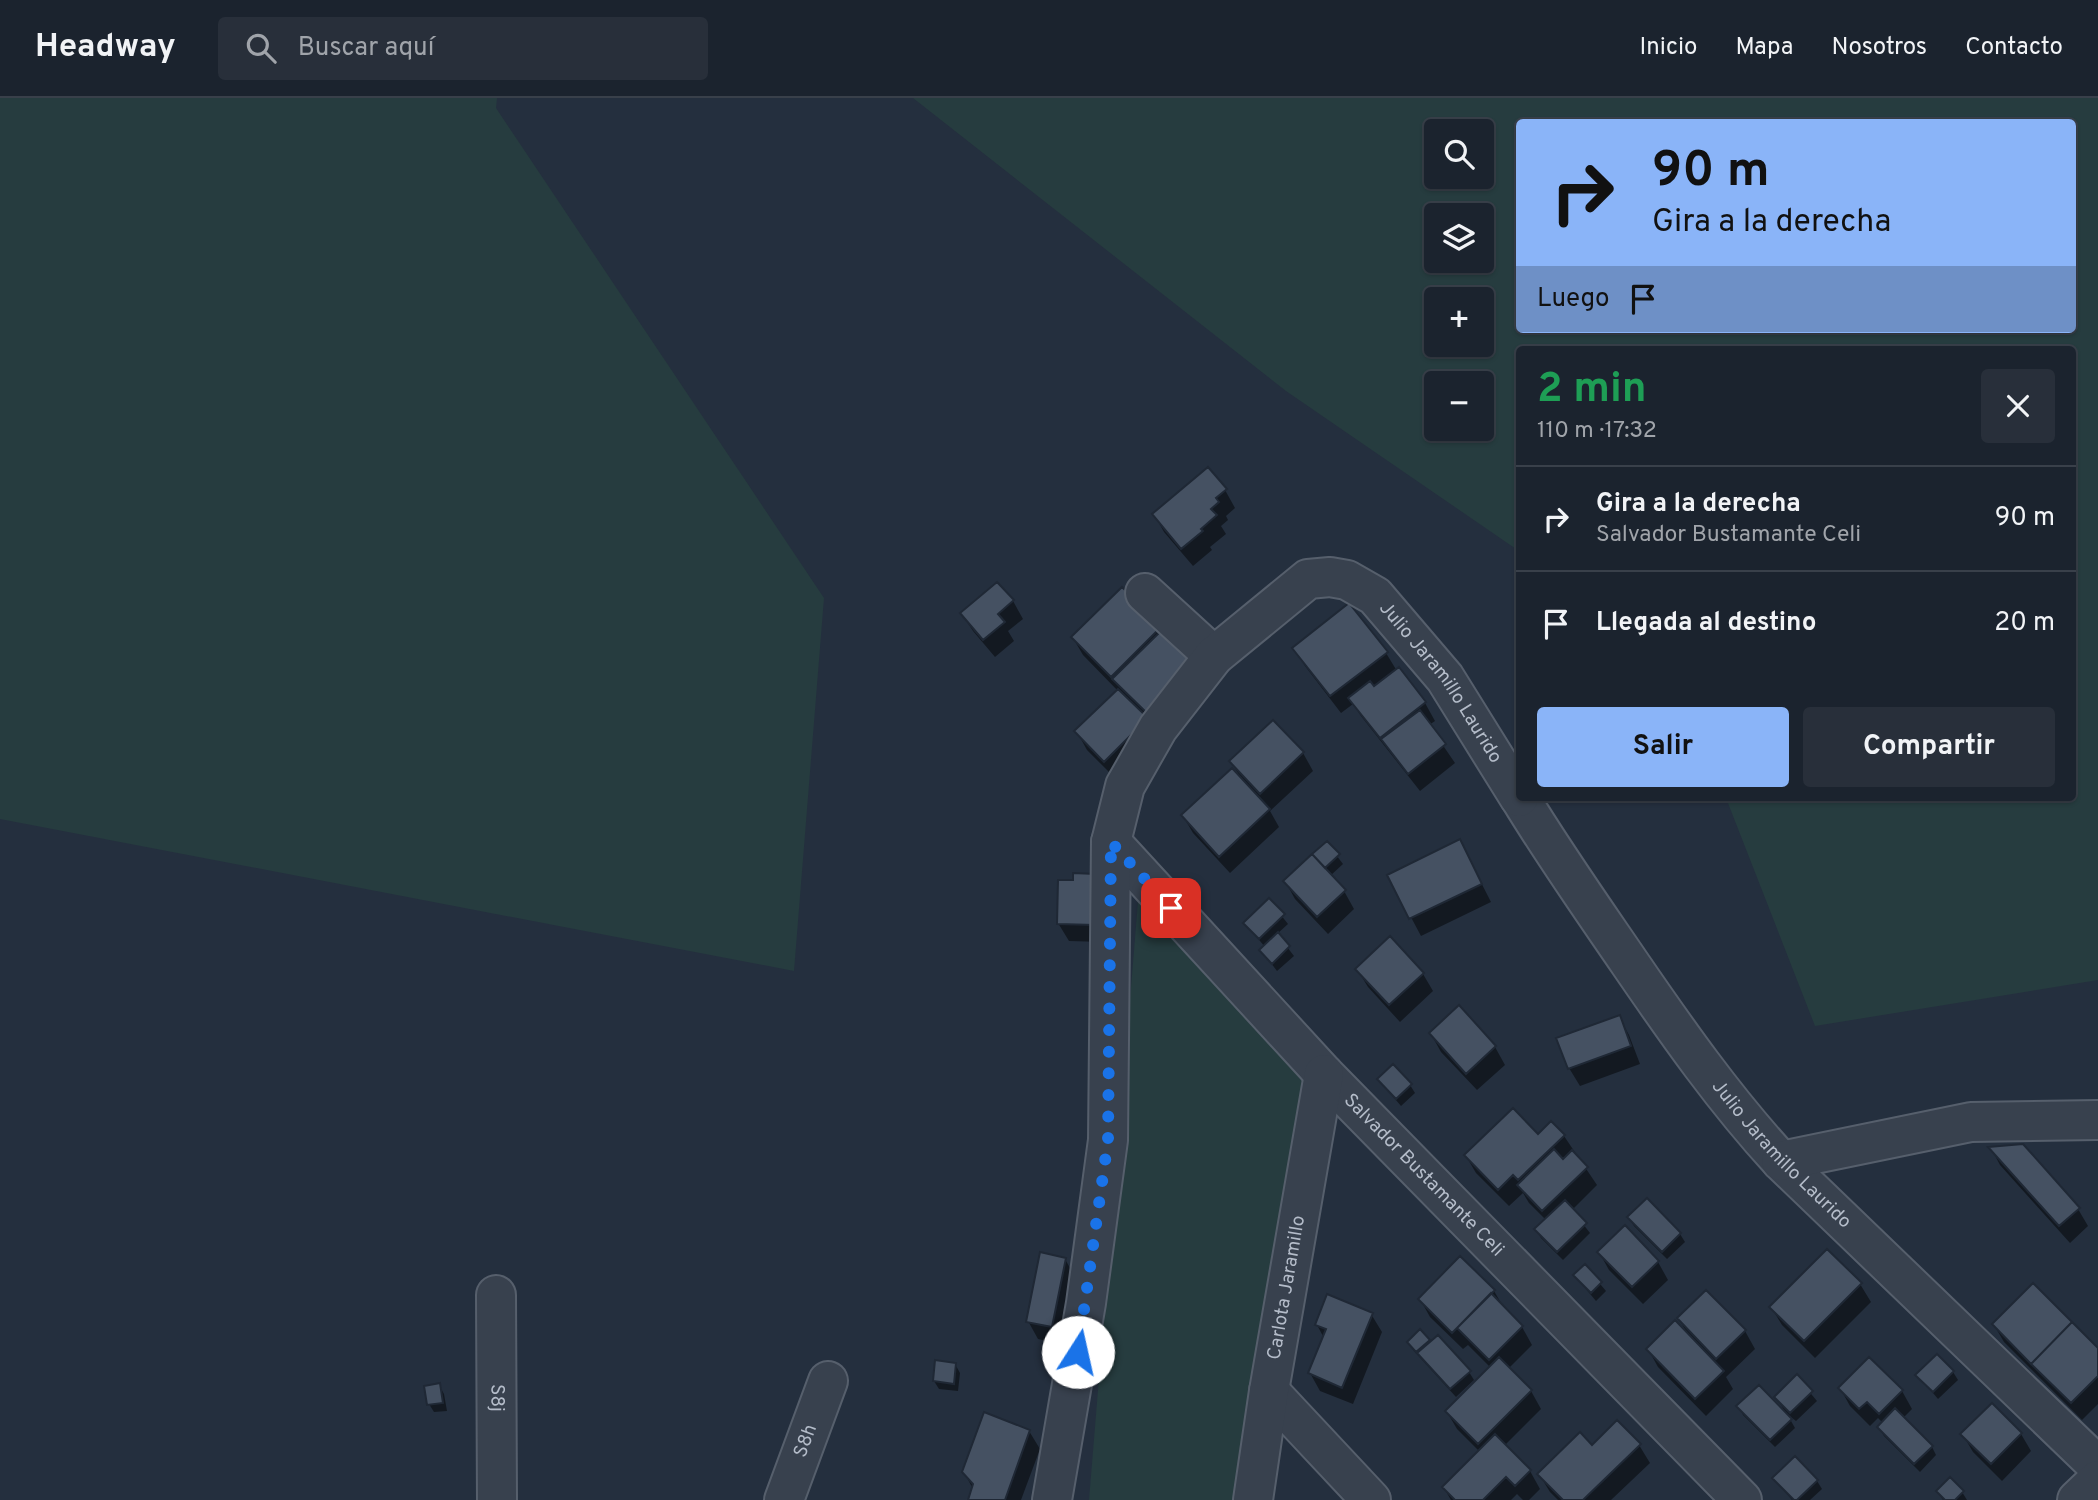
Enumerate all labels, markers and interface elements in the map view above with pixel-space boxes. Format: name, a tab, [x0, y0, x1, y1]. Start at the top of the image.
search box	[218, 17, 708, 80]
text: Headway	[35, 27, 176, 69]
icon: search	[242, 29, 280, 67]
text: Buscar aquí	[298, 32, 434, 65]
text: Inicio	[1640, 33, 1697, 63]
text: Mapa	[1735, 33, 1794, 63]
text: Nosotros	[1832, 33, 1927, 63]
text: Contacto	[1965, 33, 2063, 63]
map controls	[1424, 119, 1494, 441]
button: search	[1424, 119, 1494, 189]
text: 90 m	[1652, 142, 1770, 204]
icon: right	[1537, 147, 1628, 238]
button: layers	[1424, 203, 1494, 273]
text: Gira a la derecha	[1652, 203, 1891, 243]
icon: arrive	[1624, 280, 1662, 318]
text: Luego	[1537, 283, 1610, 316]
button: +	[1424, 287, 1494, 357]
text: 2 min	[1537, 364, 1647, 417]
button: close	[1981, 369, 2055, 443]
button: −	[1424, 371, 1494, 441]
text: 110 m · 17:32	[1537, 417, 1657, 446]
text: Gira a la derecha	[1596, 488, 1801, 521]
icon: right	[1537, 500, 1575, 538]
text: 90 m	[1995, 502, 2055, 535]
text: Salvador Bustamante Celi	[1596, 521, 1861, 550]
street label: Julio Jaramillo Laurido	[1373, 597, 1507, 768]
icon: arrive	[1537, 605, 1575, 643]
text: Llegada al destino	[1596, 607, 1816, 640]
text: 20 m	[1994, 607, 2055, 640]
button: Salir	[1537, 707, 1789, 787]
button: Compartir	[1803, 707, 2055, 787]
pin	[1141, 878, 1201, 938]
icon: arrive	[1152, 889, 1190, 927]
street label: Julio Jaramillo Laurido	[1706, 1076, 1856, 1234]
street label: Salvador Bustamante Celi	[1338, 1089, 1509, 1262]
street label: Carlota Jaramillo	[1263, 1214, 1311, 1362]
position arrow	[1041, 1315, 1115, 1389]
street label: S8j	[484, 1384, 509, 1412]
street label: S8h	[789, 1421, 823, 1461]

